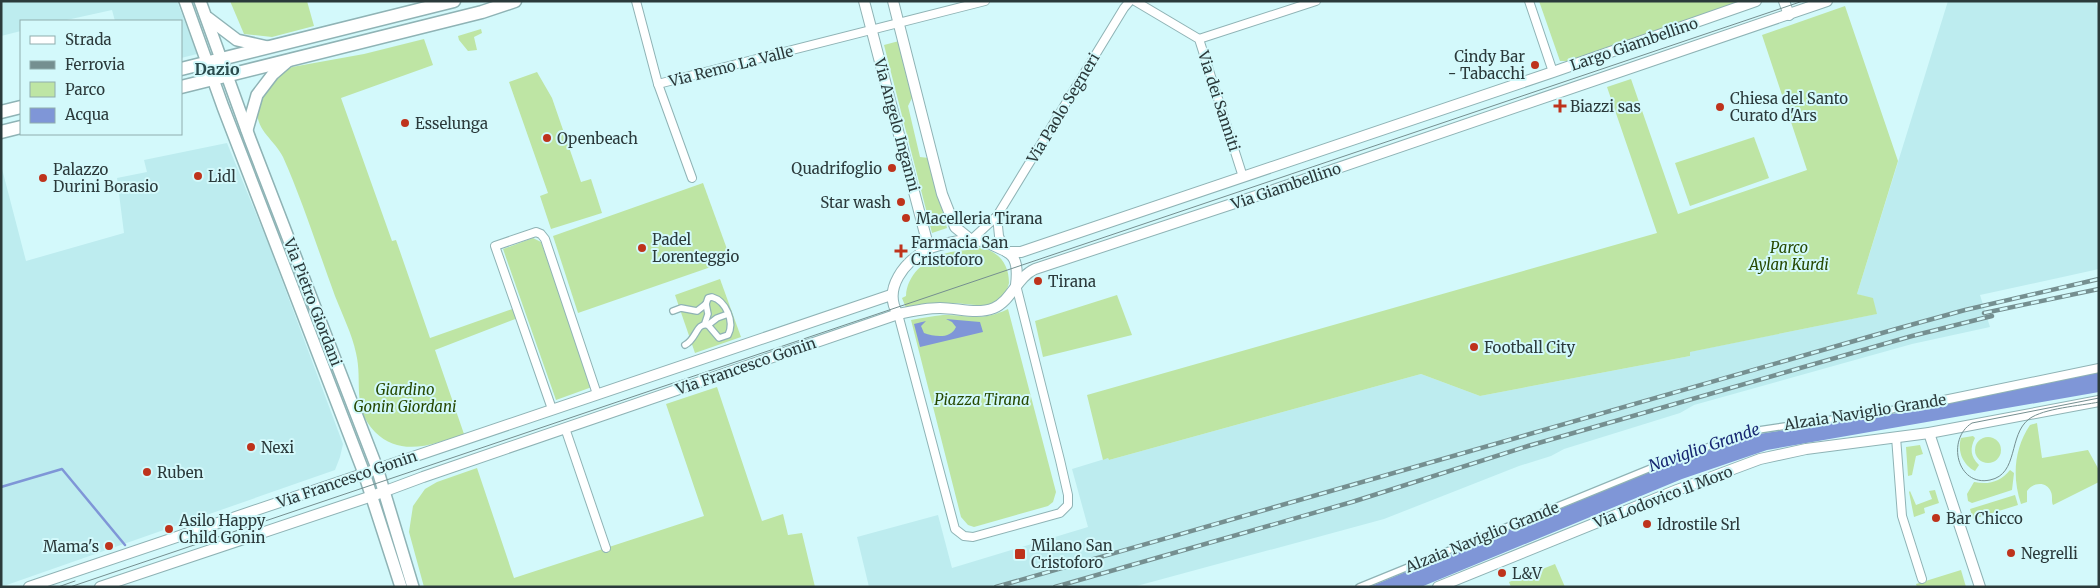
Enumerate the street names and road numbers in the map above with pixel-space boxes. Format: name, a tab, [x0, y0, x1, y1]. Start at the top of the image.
street label: Largo Giambellino	[1568, 13, 1701, 75]
street label: Via Remo La Valle	[666, 41, 795, 91]
street label: Via dei Sanniti	[1194, 48, 1244, 154]
street label: Via Paolo Segneri	[1022, 49, 1103, 167]
street label: Via Angelo Inganni	[870, 55, 924, 194]
street label: Via Giambellino	[1228, 158, 1344, 214]
street label: Via Pietro Giordani	[279, 234, 346, 369]
street label: Via Francesco Gonin	[673, 333, 819, 399]
street label: Alzaia Naviglio Grande	[1782, 390, 1948, 434]
street label: Via Francesco Gonin	[274, 446, 420, 512]
street label: Via Lodovico il Moro	[1590, 462, 1735, 533]
street label: Alzaia Naviglio Grande	[1402, 497, 1562, 577]

